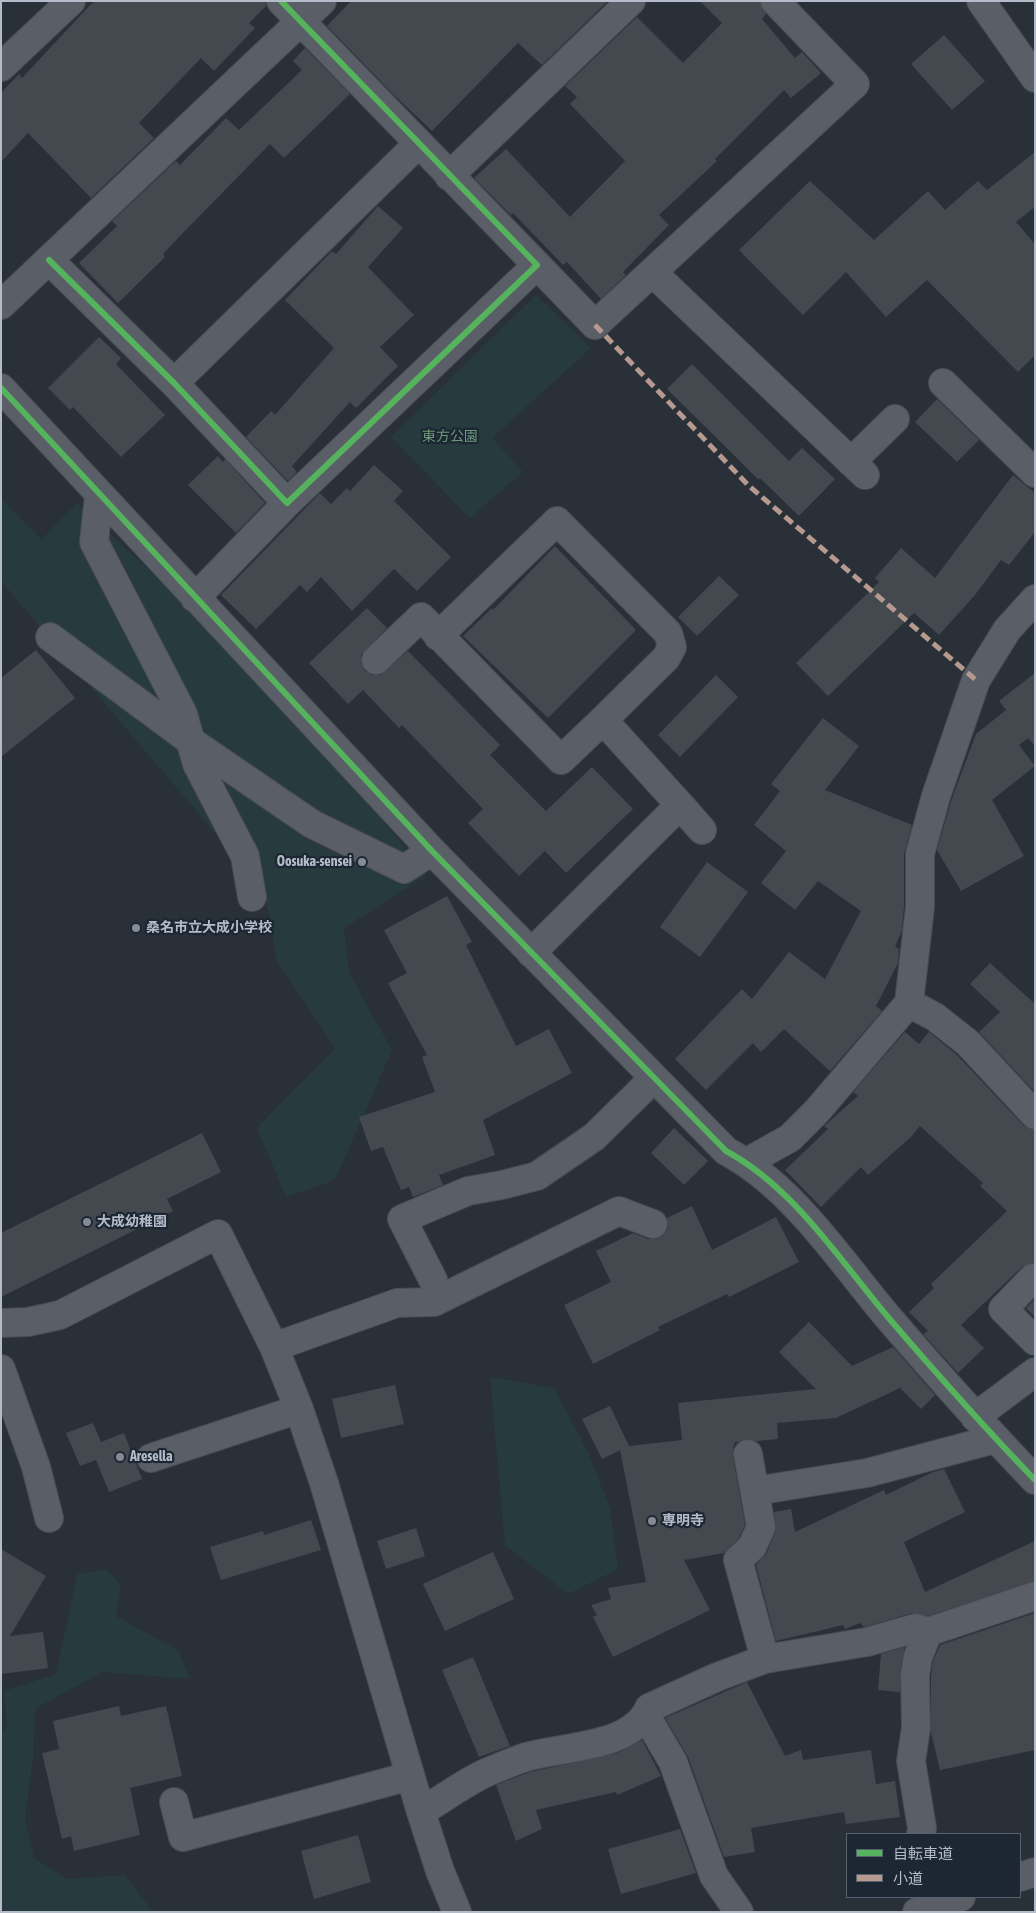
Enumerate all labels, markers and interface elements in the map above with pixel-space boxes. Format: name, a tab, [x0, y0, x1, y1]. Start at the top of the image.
park label: 東方公園	[422, 429, 478, 445]
place label: Oosuka-sensei	[277, 854, 352, 870]
marker: Oosuka-sensei	[356, 856, 368, 868]
place label: 桑名市立大成小学校	[146, 920, 272, 936]
marker: 桑名市立大成小学校	[130, 922, 142, 934]
place label: 大成幼稚園	[97, 1214, 167, 1230]
marker: 大成幼稚園	[81, 1216, 93, 1228]
place label: Aresella	[130, 1449, 173, 1465]
marker: Aresella	[114, 1451, 126, 1463]
place label: 専明寺	[662, 1513, 704, 1529]
marker: 専明寺	[646, 1515, 658, 1527]
legend	[846, 1833, 1021, 1898]
text: 自転車道	[893, 1845, 953, 1862]
text: 小道	[893, 1870, 923, 1887]

